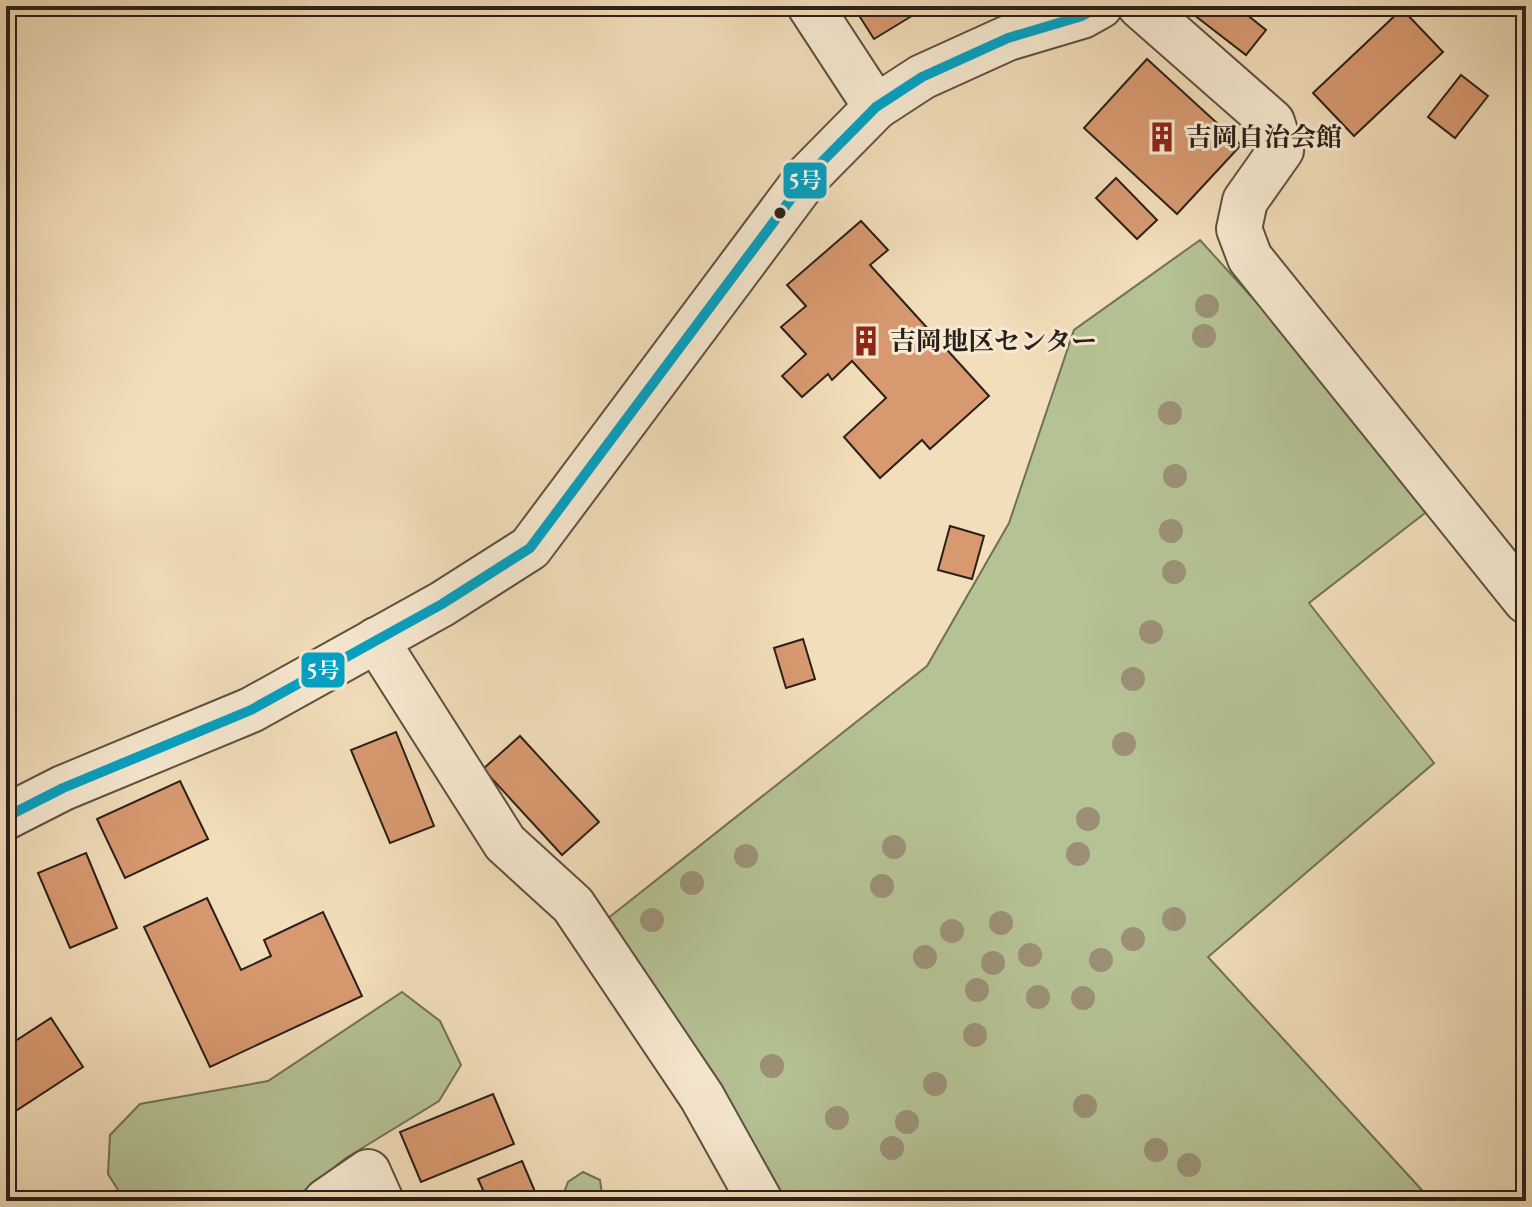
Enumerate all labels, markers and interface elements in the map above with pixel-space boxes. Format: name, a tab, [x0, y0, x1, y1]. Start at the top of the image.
building icon: 吉岡自治会館	[1145, 120, 1179, 154]
place label: 吉岡自治会館	[1186, 120, 1342, 154]
line badge: 5号	[782, 161, 828, 200]
text: 5号	[788, 166, 822, 195]
unlabelled marker	[772, 205, 788, 221]
building icon: 吉岡地区センター	[849, 324, 883, 358]
place label: 吉岡地区センター	[890, 324, 1097, 358]
line badge: 5号	[300, 651, 346, 689]
text: 5号	[306, 656, 340, 685]

